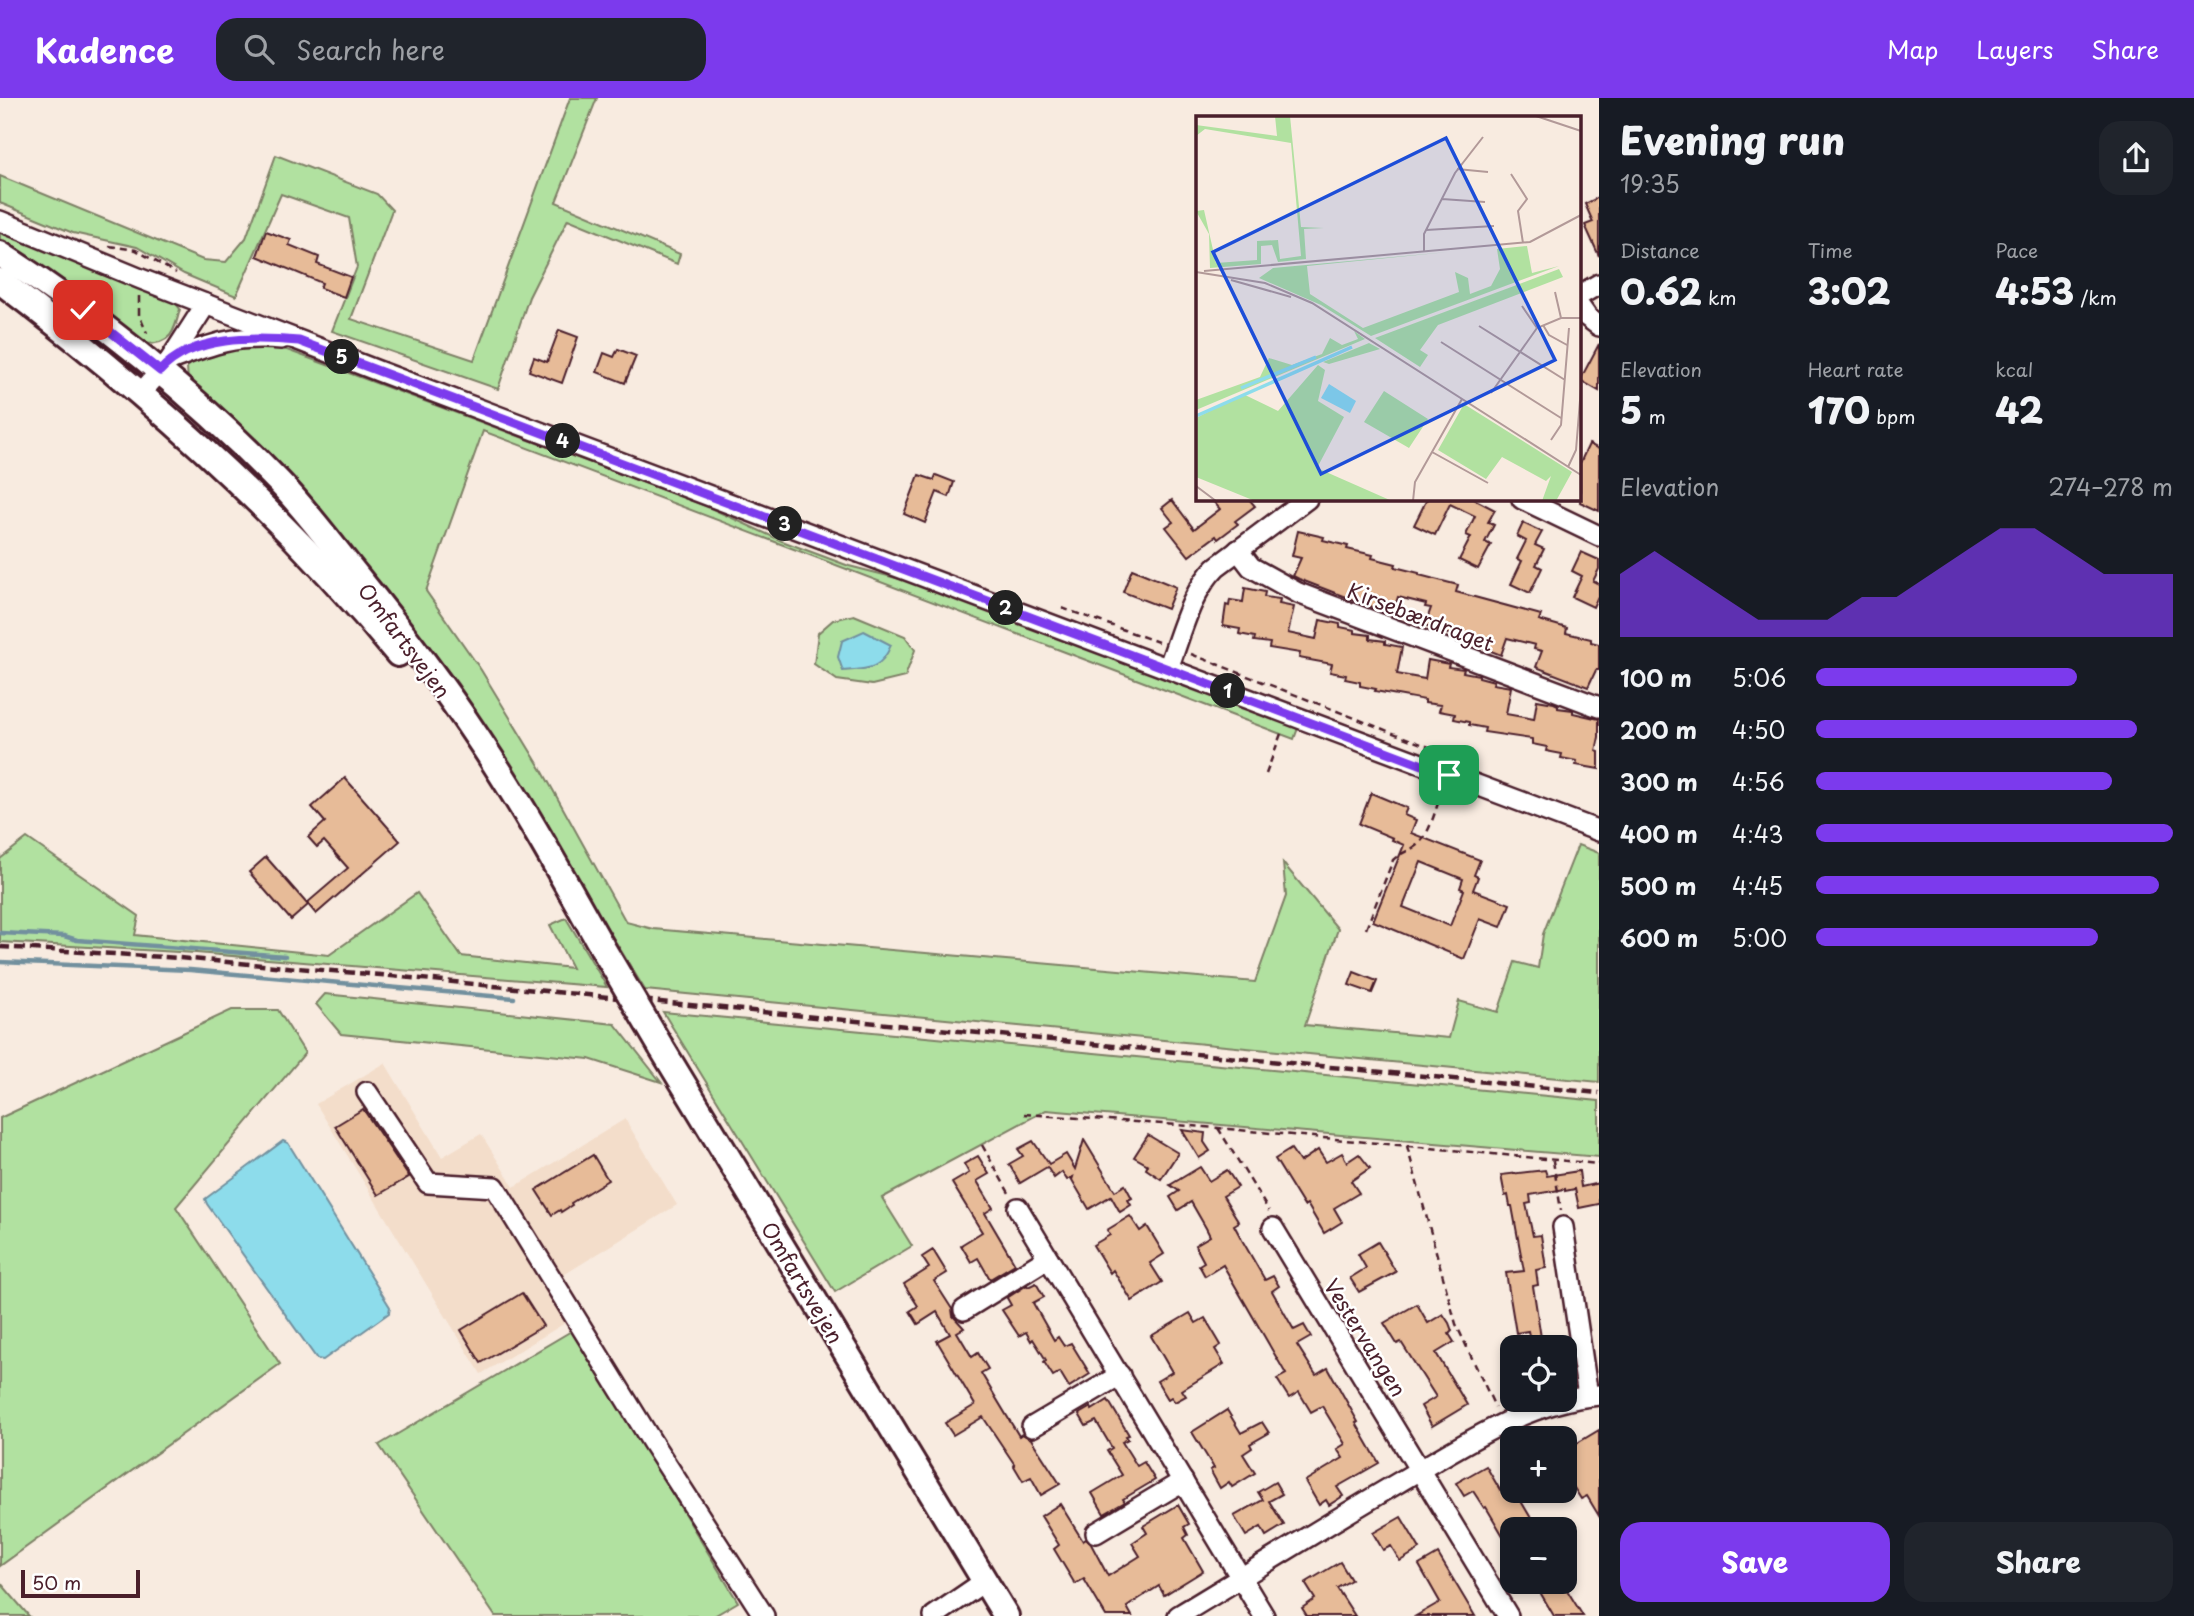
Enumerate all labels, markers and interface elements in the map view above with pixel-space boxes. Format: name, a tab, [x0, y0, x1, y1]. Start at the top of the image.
search box	[216, 18, 706, 81]
text: Kadence	[35, 24, 174, 74]
icon: search	[240, 30, 278, 68]
text: Search here	[296, 30, 445, 69]
text: Map	[1887, 31, 1938, 67]
text: Layers	[1976, 31, 2053, 67]
text: Share	[2091, 31, 2159, 67]
text: Evening run	[1620, 111, 1845, 168]
inset map	[1196, 116, 1582, 500]
button: share	[2099, 121, 2173, 195]
text: 19:35	[1620, 166, 1680, 201]
text: Distance	[1620, 236, 1700, 264]
text: Time	[1808, 236, 1853, 264]
text: Pace	[1995, 236, 2038, 264]
text: 0.62	[1620, 264, 1702, 317]
text: 3:02	[1808, 264, 1891, 317]
text: 4:53	[1995, 264, 2074, 317]
pin	[53, 280, 113, 340]
text: km	[1702, 283, 1737, 311]
text: /km	[2074, 283, 2117, 311]
icon: check	[64, 291, 102, 329]
pin: 5	[324, 340, 360, 374]
text: 5	[335, 342, 348, 370]
text: Elevation	[1620, 355, 1702, 383]
text: Heart rate	[1808, 355, 1904, 383]
text: kcal	[1995, 355, 2033, 383]
text: 5	[1620, 383, 1642, 436]
text: 170	[1808, 383, 1870, 436]
text: 42	[1995, 383, 2043, 436]
text: m	[1642, 402, 1666, 430]
text: bpm	[1870, 402, 1916, 430]
pin: 4	[546, 424, 580, 458]
text: 4	[556, 426, 569, 454]
text: Elevation	[1620, 469, 1719, 504]
text: 274–278 m	[2048, 469, 2173, 504]
pin: 3	[768, 506, 802, 542]
text: 3	[778, 509, 791, 537]
street label: Kirsebærdraget	[1343, 573, 1499, 659]
street label: Omfartsvejen	[351, 576, 459, 704]
pin: 2	[988, 590, 1024, 626]
text: 2	[999, 593, 1012, 621]
text: 100 m	[1620, 660, 1692, 695]
text: 5:06	[1732, 660, 1786, 695]
pin: 1	[1210, 674, 1246, 708]
text: 1	[1223, 676, 1232, 704]
text: 200 m	[1620, 712, 1697, 747]
text: 4:50	[1732, 712, 1785, 747]
pin	[1419, 745, 1479, 805]
icon: arrive	[1430, 756, 1468, 794]
text: 300 m	[1620, 764, 1698, 799]
text: 4:56	[1732, 764, 1785, 799]
text: 400 m	[1620, 816, 1698, 851]
text: 4:43	[1732, 816, 1784, 851]
text: 500 m	[1620, 868, 1697, 903]
text: 4:45	[1732, 868, 1783, 903]
text: 600 m	[1620, 920, 1698, 955]
text: 5:00	[1732, 920, 1787, 955]
street label: Omfartsvejen	[754, 1215, 852, 1349]
street label: Vestervangen	[1317, 1272, 1415, 1402]
map controls	[1500, 1335, 1577, 1594]
button: locate	[1500, 1335, 1577, 1412]
button: +	[1500, 1426, 1577, 1503]
button: −	[1500, 1517, 1577, 1594]
button: Save	[1620, 1522, 1890, 1602]
button: Share	[1904, 1522, 2173, 1602]
scale bar	[21, 1567, 140, 1599]
text: 50 m	[32, 1568, 81, 1596]

